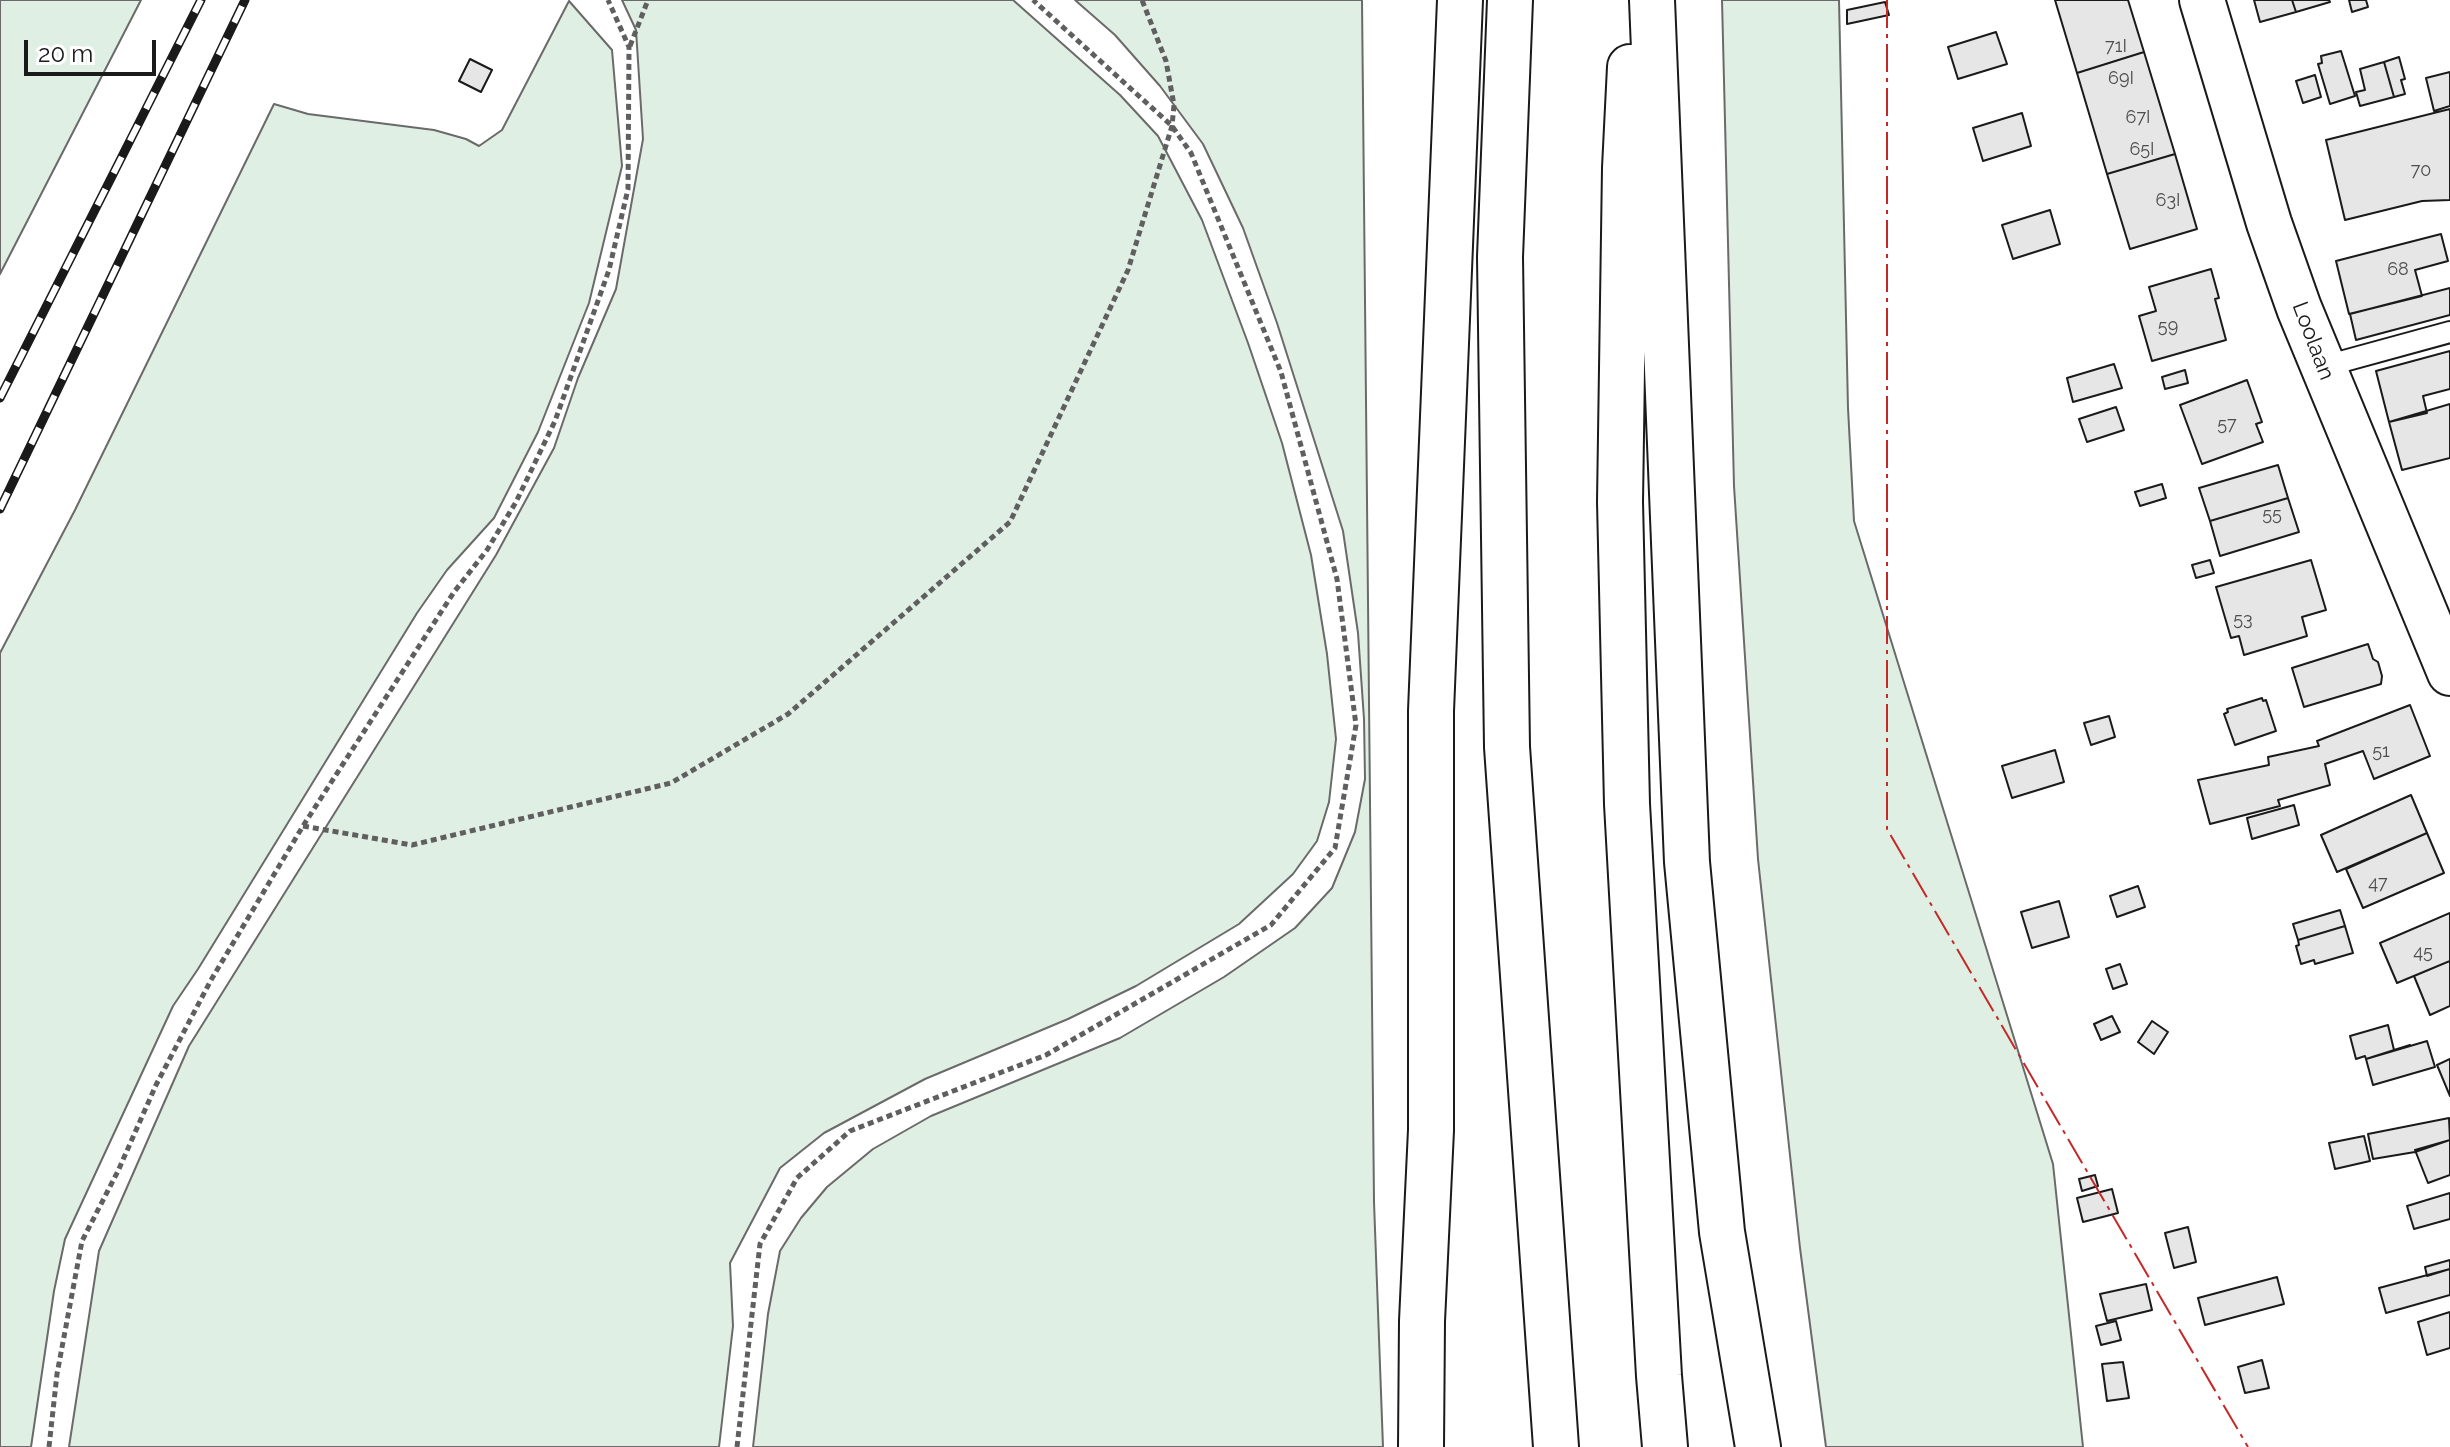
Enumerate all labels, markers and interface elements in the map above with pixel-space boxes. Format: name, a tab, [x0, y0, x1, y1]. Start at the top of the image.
scale bar	[28, 24, 160, 74]
house number: 71I	[2105, 36, 2127, 58]
text: 20 m	[38, 39, 93, 68]
house number: 69I	[2108, 68, 2134, 90]
house number: 67I	[2126, 107, 2150, 129]
house number: 65I	[2129, 139, 2155, 161]
house number: 70	[2411, 160, 2431, 182]
house number: 63I	[2156, 190, 2180, 212]
house number: 68	[2387, 259, 2409, 281]
street label: Loolaan	[2286, 298, 2340, 384]
house number: 59	[2158, 316, 2178, 338]
house number: 57	[2217, 414, 2237, 436]
house number: 55	[2262, 504, 2282, 526]
house number: 53	[2233, 609, 2253, 631]
house number: 51	[2372, 741, 2390, 763]
house number: 47	[2368, 873, 2388, 895]
house number: 45	[2413, 942, 2433, 964]

